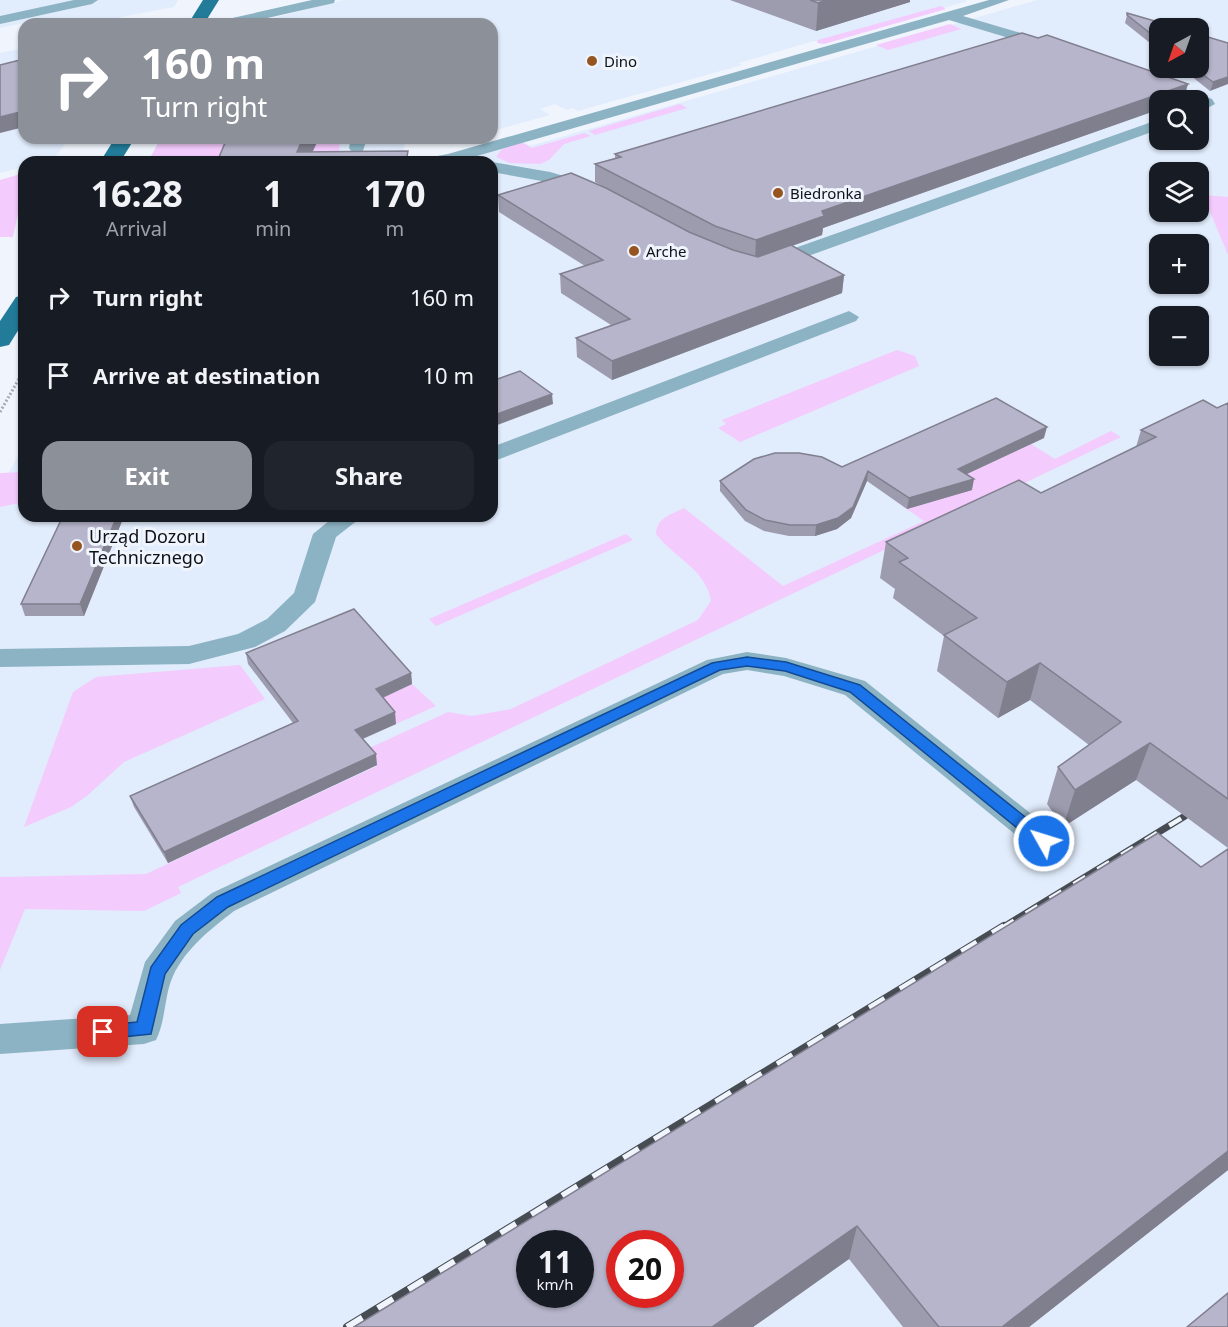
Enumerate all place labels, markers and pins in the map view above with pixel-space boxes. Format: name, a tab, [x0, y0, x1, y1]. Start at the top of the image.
place label: Dino	[604, 51, 637, 71]
marker: Dino	[585, 54, 599, 68]
place label: Biedronka	[790, 183, 862, 203]
marker: Biedronka	[771, 186, 785, 200]
place label: Arche	[646, 241, 686, 261]
marker: Arche	[627, 244, 641, 258]
place label: Urząd Dozoru Technicznego	[89, 524, 206, 569]
marker: Urząd Dozoru Technicznego	[70, 539, 84, 553]
pin	[77, 1006, 128, 1057]

